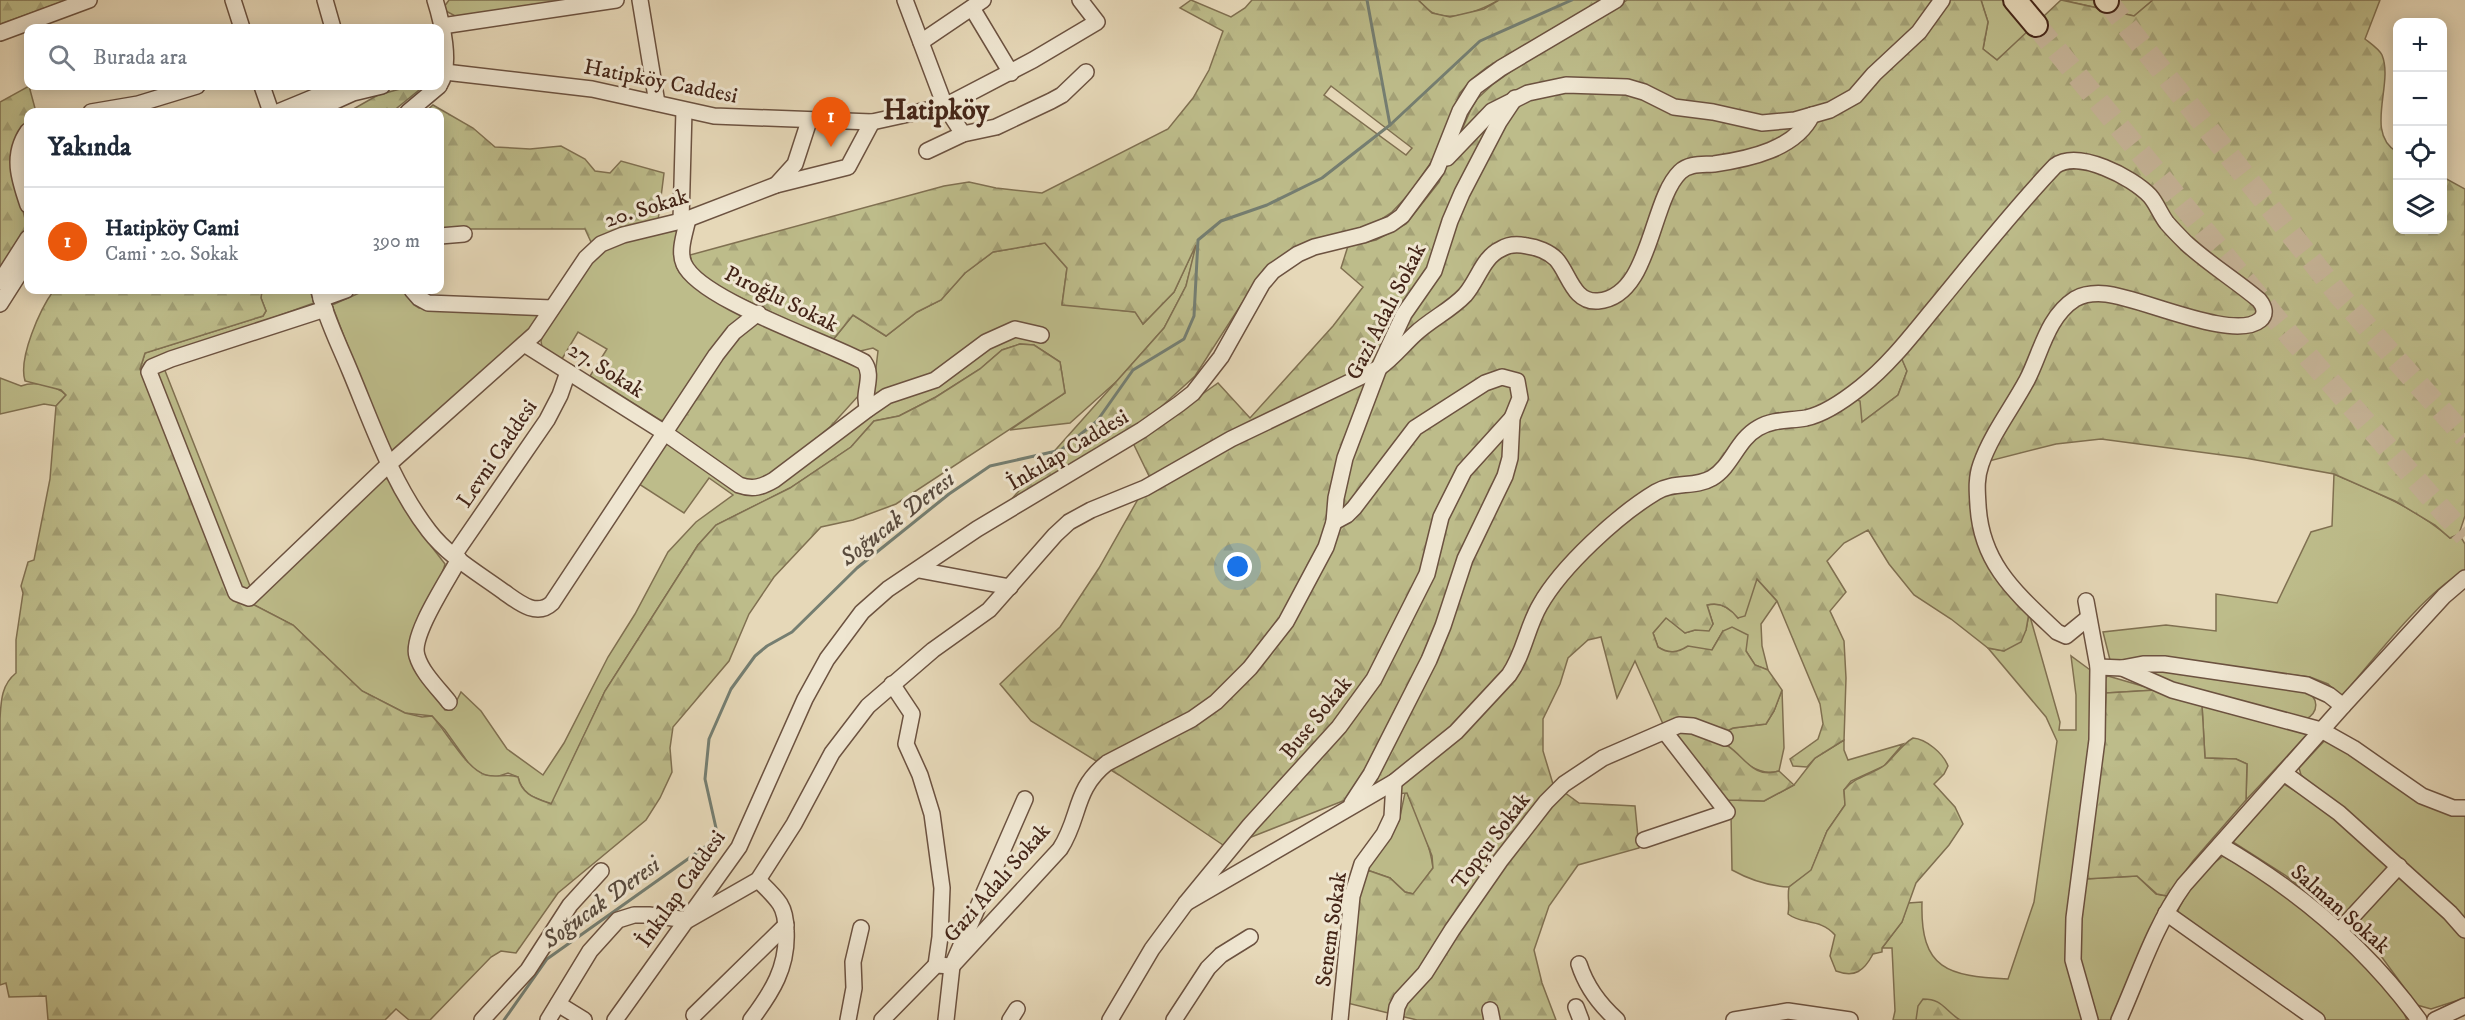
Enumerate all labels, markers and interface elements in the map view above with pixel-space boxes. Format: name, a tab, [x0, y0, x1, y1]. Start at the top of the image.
map controls	[2393, 18, 2447, 234]
button: +	[2393, 18, 2447, 72]
search box	[24, 24, 444, 90]
icon: search	[45, 41, 78, 74]
text: Burada ara	[93, 44, 187, 71]
street label: Hatipköy Caddesi	[582, 53, 740, 110]
button: −	[2393, 72, 2447, 126]
district label: Hatipköy	[883, 93, 990, 128]
pin: 1	[812, 98, 850, 147]
button: locate	[2393, 126, 2447, 180]
text: Yakında	[48, 131, 131, 164]
button: layers	[2393, 180, 2447, 234]
street label: 20. Sokak	[601, 183, 692, 234]
text: Hatipköy Cami	[105, 215, 239, 242]
text: 1	[64, 229, 71, 254]
text: 390 m	[372, 229, 420, 254]
street label: Gazi Adalı Sokak	[1340, 239, 1432, 384]
text: Cami · 20. Sokak	[105, 242, 238, 267]
street label: Pıroğlu Sokak	[720, 260, 843, 339]
street label: 27. Sokak	[563, 336, 649, 404]
street label: Levni Caddesi	[451, 395, 543, 513]
street label: İnkılap Caddesi	[1002, 403, 1133, 497]
water label: Soğucak Deresi	[833, 463, 963, 574]
your location	[1223, 552, 1252, 581]
street label: Buse Sokak	[1275, 671, 1358, 765]
street label: Topçu Sokak	[1446, 787, 1536, 895]
street label: Gazi Adalı Sokak	[938, 818, 1056, 948]
street label: İnkılap Caddesi	[631, 825, 732, 953]
water label: Soğucak Deresi	[536, 849, 668, 956]
street label: Salman Sokak	[2285, 859, 2395, 960]
street label: Senem Sokak	[1310, 870, 1353, 988]

